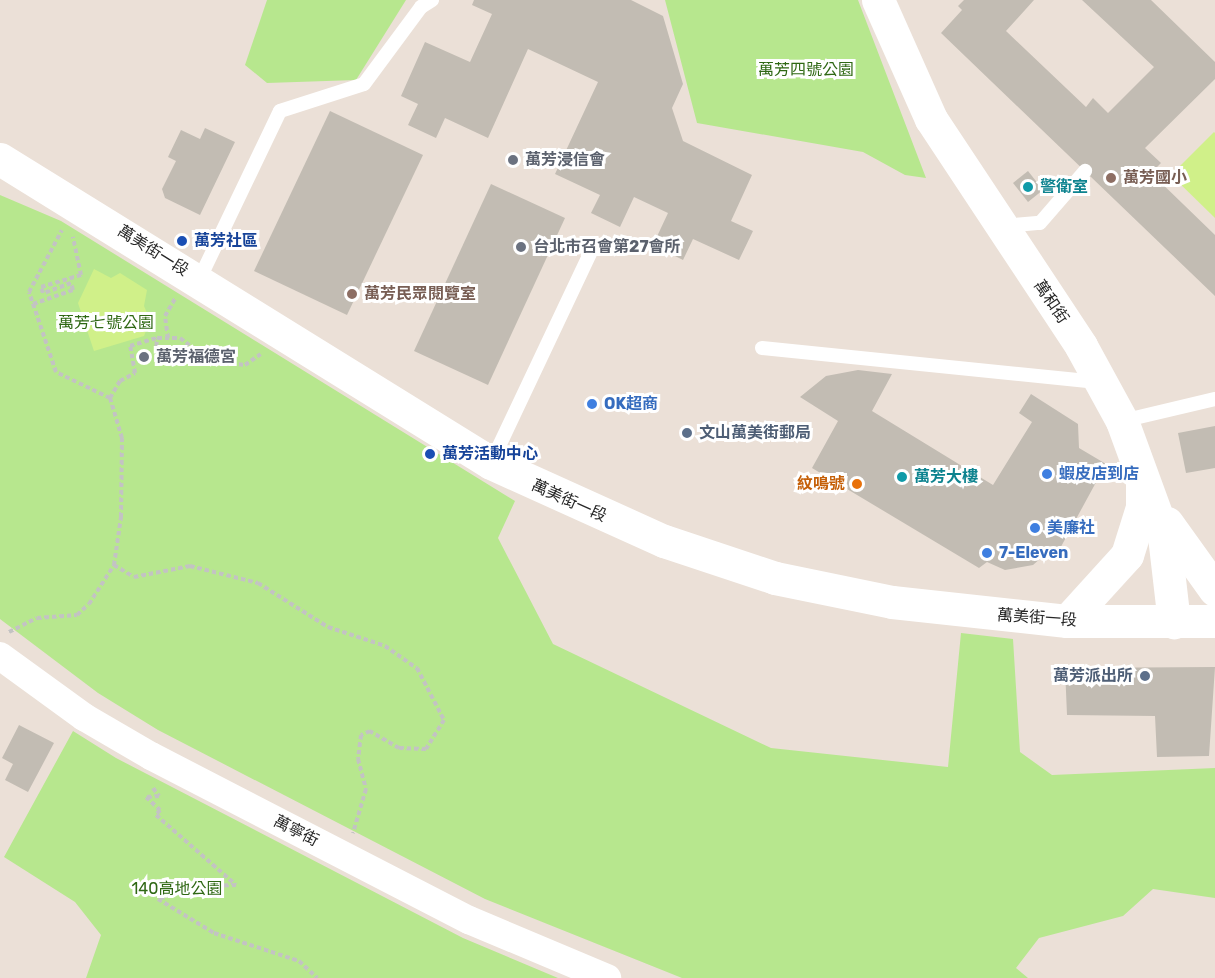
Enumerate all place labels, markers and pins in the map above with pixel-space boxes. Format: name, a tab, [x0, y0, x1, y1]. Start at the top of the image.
place label: 萬芳浸信會	[525, 150, 605, 170]
marker: 萬芳浸信會	[506, 153, 520, 167]
place label: 萬芳國小	[1123, 168, 1187, 188]
marker: 萬芳國小	[1104, 171, 1118, 185]
place label: 警衛室	[1040, 177, 1088, 197]
marker: 警衛室	[1021, 180, 1035, 194]
place label: 萬芳社區	[194, 231, 258, 251]
marker: 萬芳社區	[175, 234, 189, 248]
place label: 台北市召會第27會所	[533, 237, 681, 257]
marker: 台北市召會第27會所	[514, 240, 528, 254]
place label: 萬芳民眾閱覽室	[364, 284, 476, 304]
marker: 萬芳民眾閱覽室	[345, 287, 359, 301]
place label: 萬芳福德宮	[156, 347, 236, 367]
marker: 萬芳福德宮	[137, 350, 151, 364]
place label: OK超商	[604, 394, 658, 414]
marker: OK超商	[585, 397, 599, 411]
place label: 文山萬美街郵局	[699, 423, 811, 443]
marker: 文山萬美街郵局	[680, 426, 694, 440]
place label: 萬芳活動中心	[442, 444, 538, 464]
marker: 萬芳活動中心	[423, 447, 437, 461]
place label: 蝦皮店到店	[1059, 464, 1139, 484]
place label: 萬芳大樓	[914, 467, 978, 487]
marker: 蝦皮店到店	[1040, 467, 1054, 481]
marker: 萬芳大樓	[895, 470, 909, 484]
place label: 紋鳴號	[797, 474, 845, 494]
marker: 紋鳴號	[850, 477, 864, 491]
place label: 美廉社	[1047, 518, 1095, 538]
marker: 美廉社	[1028, 521, 1042, 535]
place label: 7-Eleven	[999, 543, 1068, 563]
marker: 7-Eleven	[980, 546, 994, 560]
place label: 萬芳派出所	[1053, 666, 1133, 686]
marker: 萬芳派出所	[1138, 669, 1152, 683]

